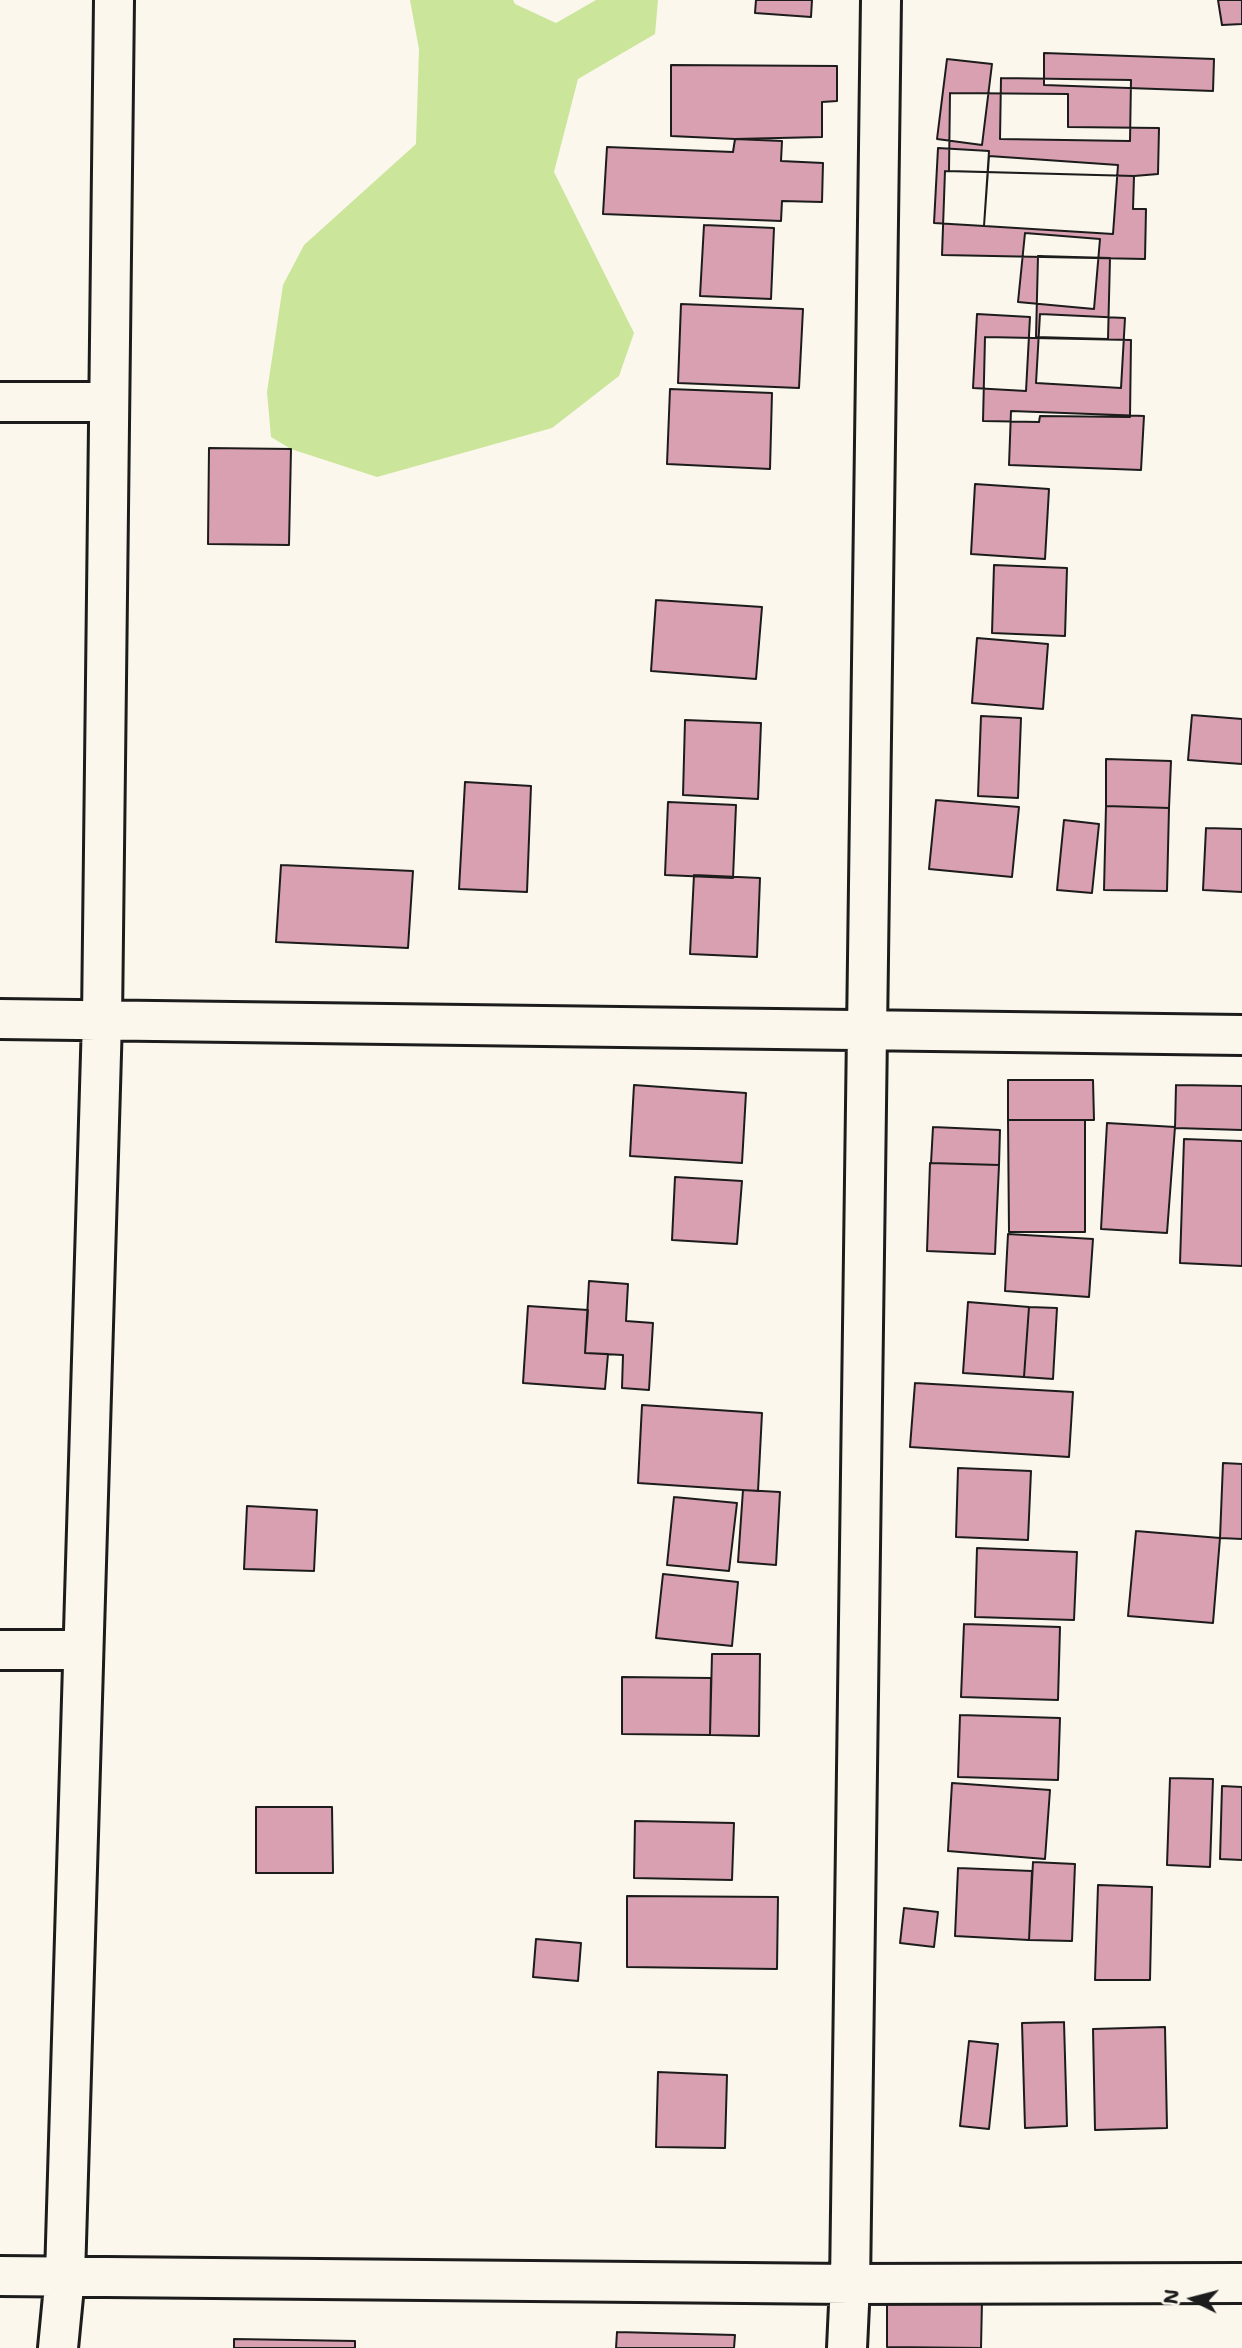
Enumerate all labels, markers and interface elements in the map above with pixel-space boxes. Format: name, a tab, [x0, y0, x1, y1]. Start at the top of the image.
north arrow	[1158, 2264, 1228, 2334]
text: N	[1158, 2288, 1185, 2306]

